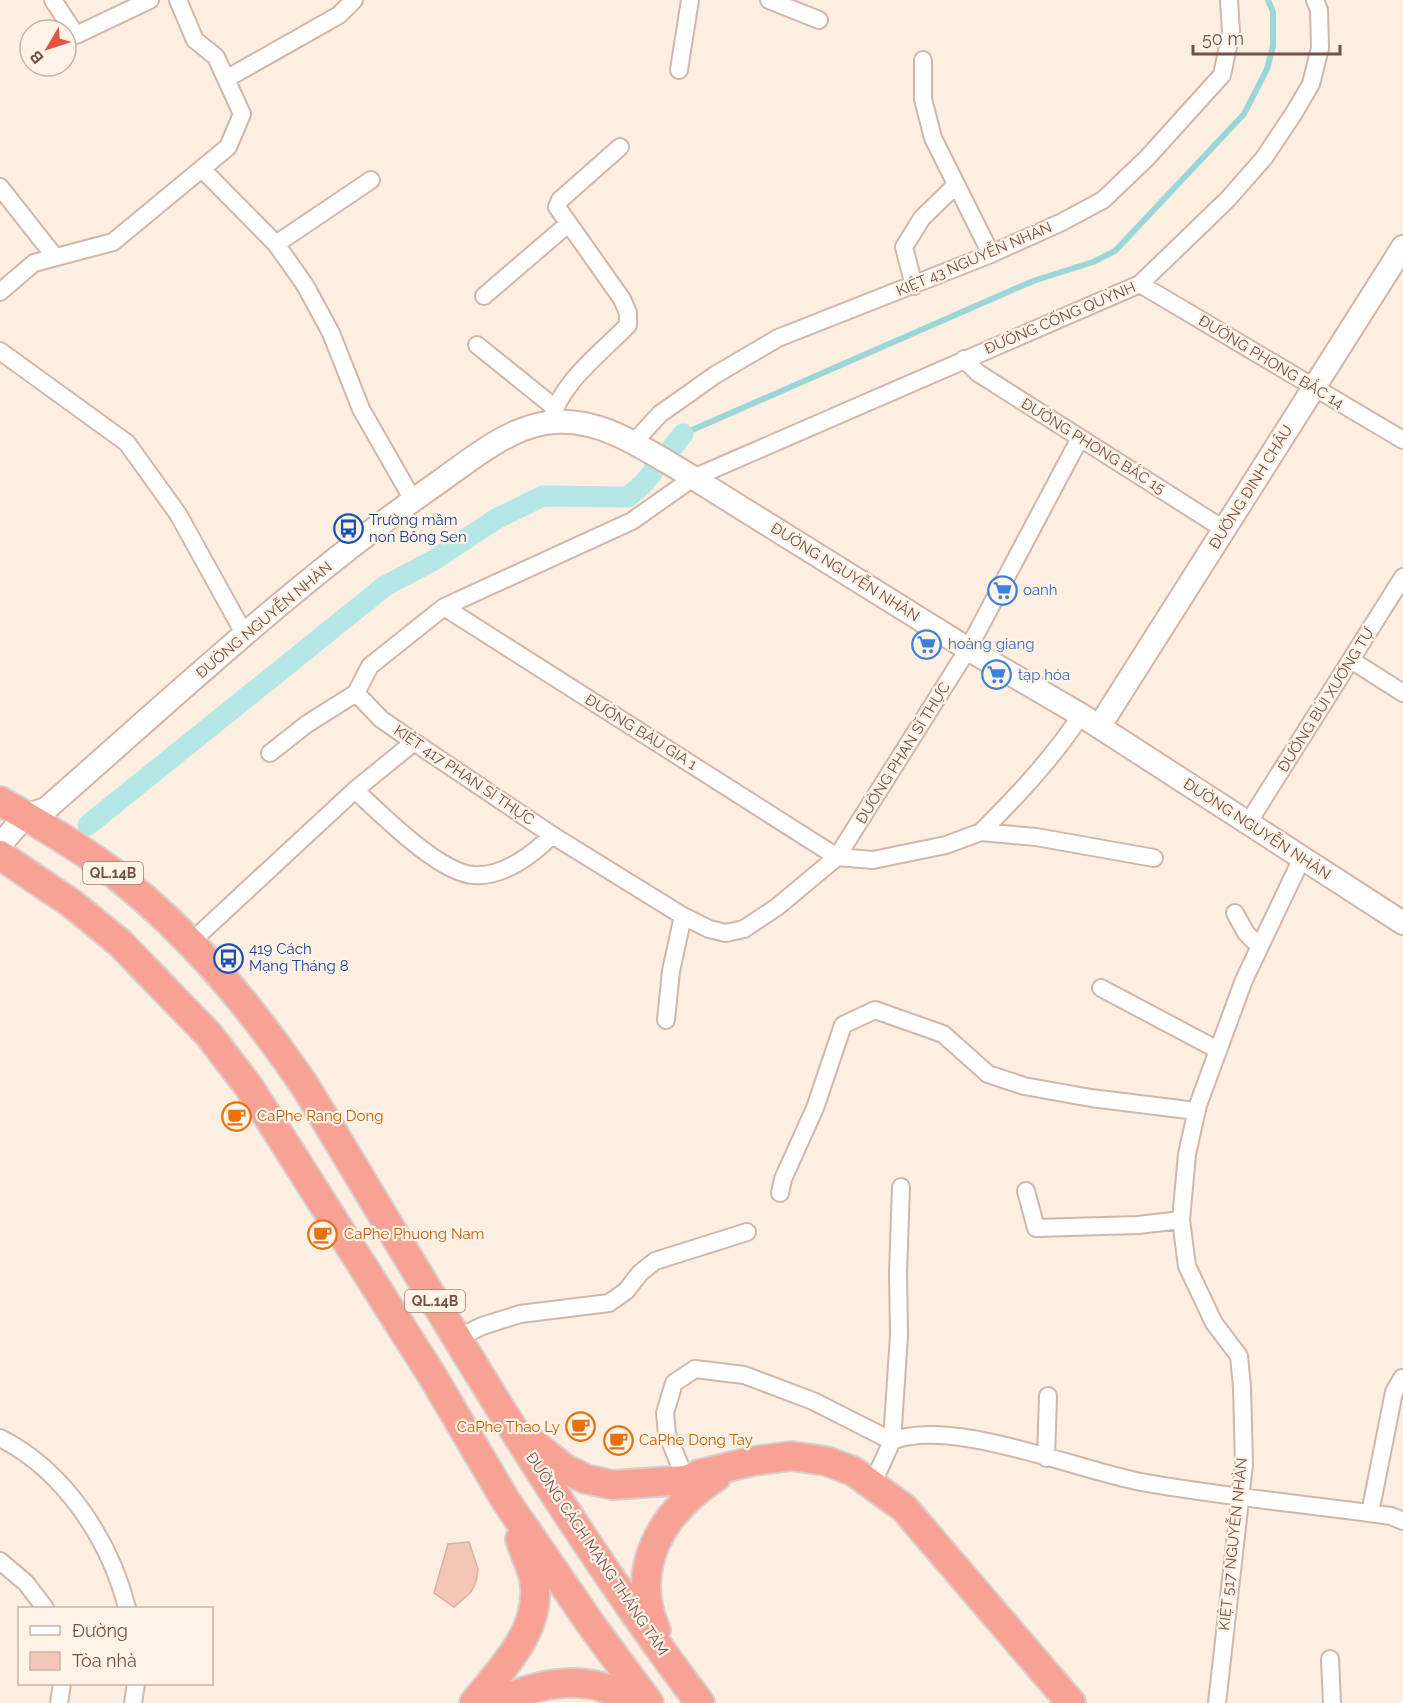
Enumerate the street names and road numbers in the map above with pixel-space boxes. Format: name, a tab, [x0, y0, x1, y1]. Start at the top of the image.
street label: KIỆT 43 NGUYỄN NHÀN	[893, 217, 1055, 300]
street label: ĐƯỜNG CỐNG QUỲNH	[981, 277, 1138, 358]
street label: ĐƯỜNG PHONG BẮC 14	[1195, 311, 1347, 413]
street label: ĐƯỜNG PHONG BẮC 15	[1018, 393, 1169, 498]
street label: ĐƯỜNG ĐINH CHÂU	[1205, 422, 1297, 552]
street label: ĐƯỜNG NGUYỄN NHÀN	[767, 518, 923, 625]
street label: ĐƯỜNG NGUYỄN NHÀN	[192, 557, 336, 682]
street label: ĐƯỜNG BÙI XƯƠNG TỰ	[1274, 624, 1378, 775]
street label: ĐƯỜNG PHAN SĨ THỰC	[852, 679, 954, 827]
street label: ĐƯỜNG BÀU GIA 1	[582, 690, 701, 774]
street label: KIỆT 417 PHAN SĨ THỰC	[390, 721, 538, 829]
street label: ĐƯỜNG NGUYỄN NHÀN	[1180, 774, 1335, 883]
road number: QL.14B	[83, 862, 143, 884]
road number: QL.14B	[405, 1290, 465, 1312]
street label: ĐƯỜNG CÁCH MẠNG THÁNG TÁM	[522, 1449, 672, 1659]
street label: KIỆT 517 NGUYỄN NHÀN	[1214, 1457, 1251, 1631]

